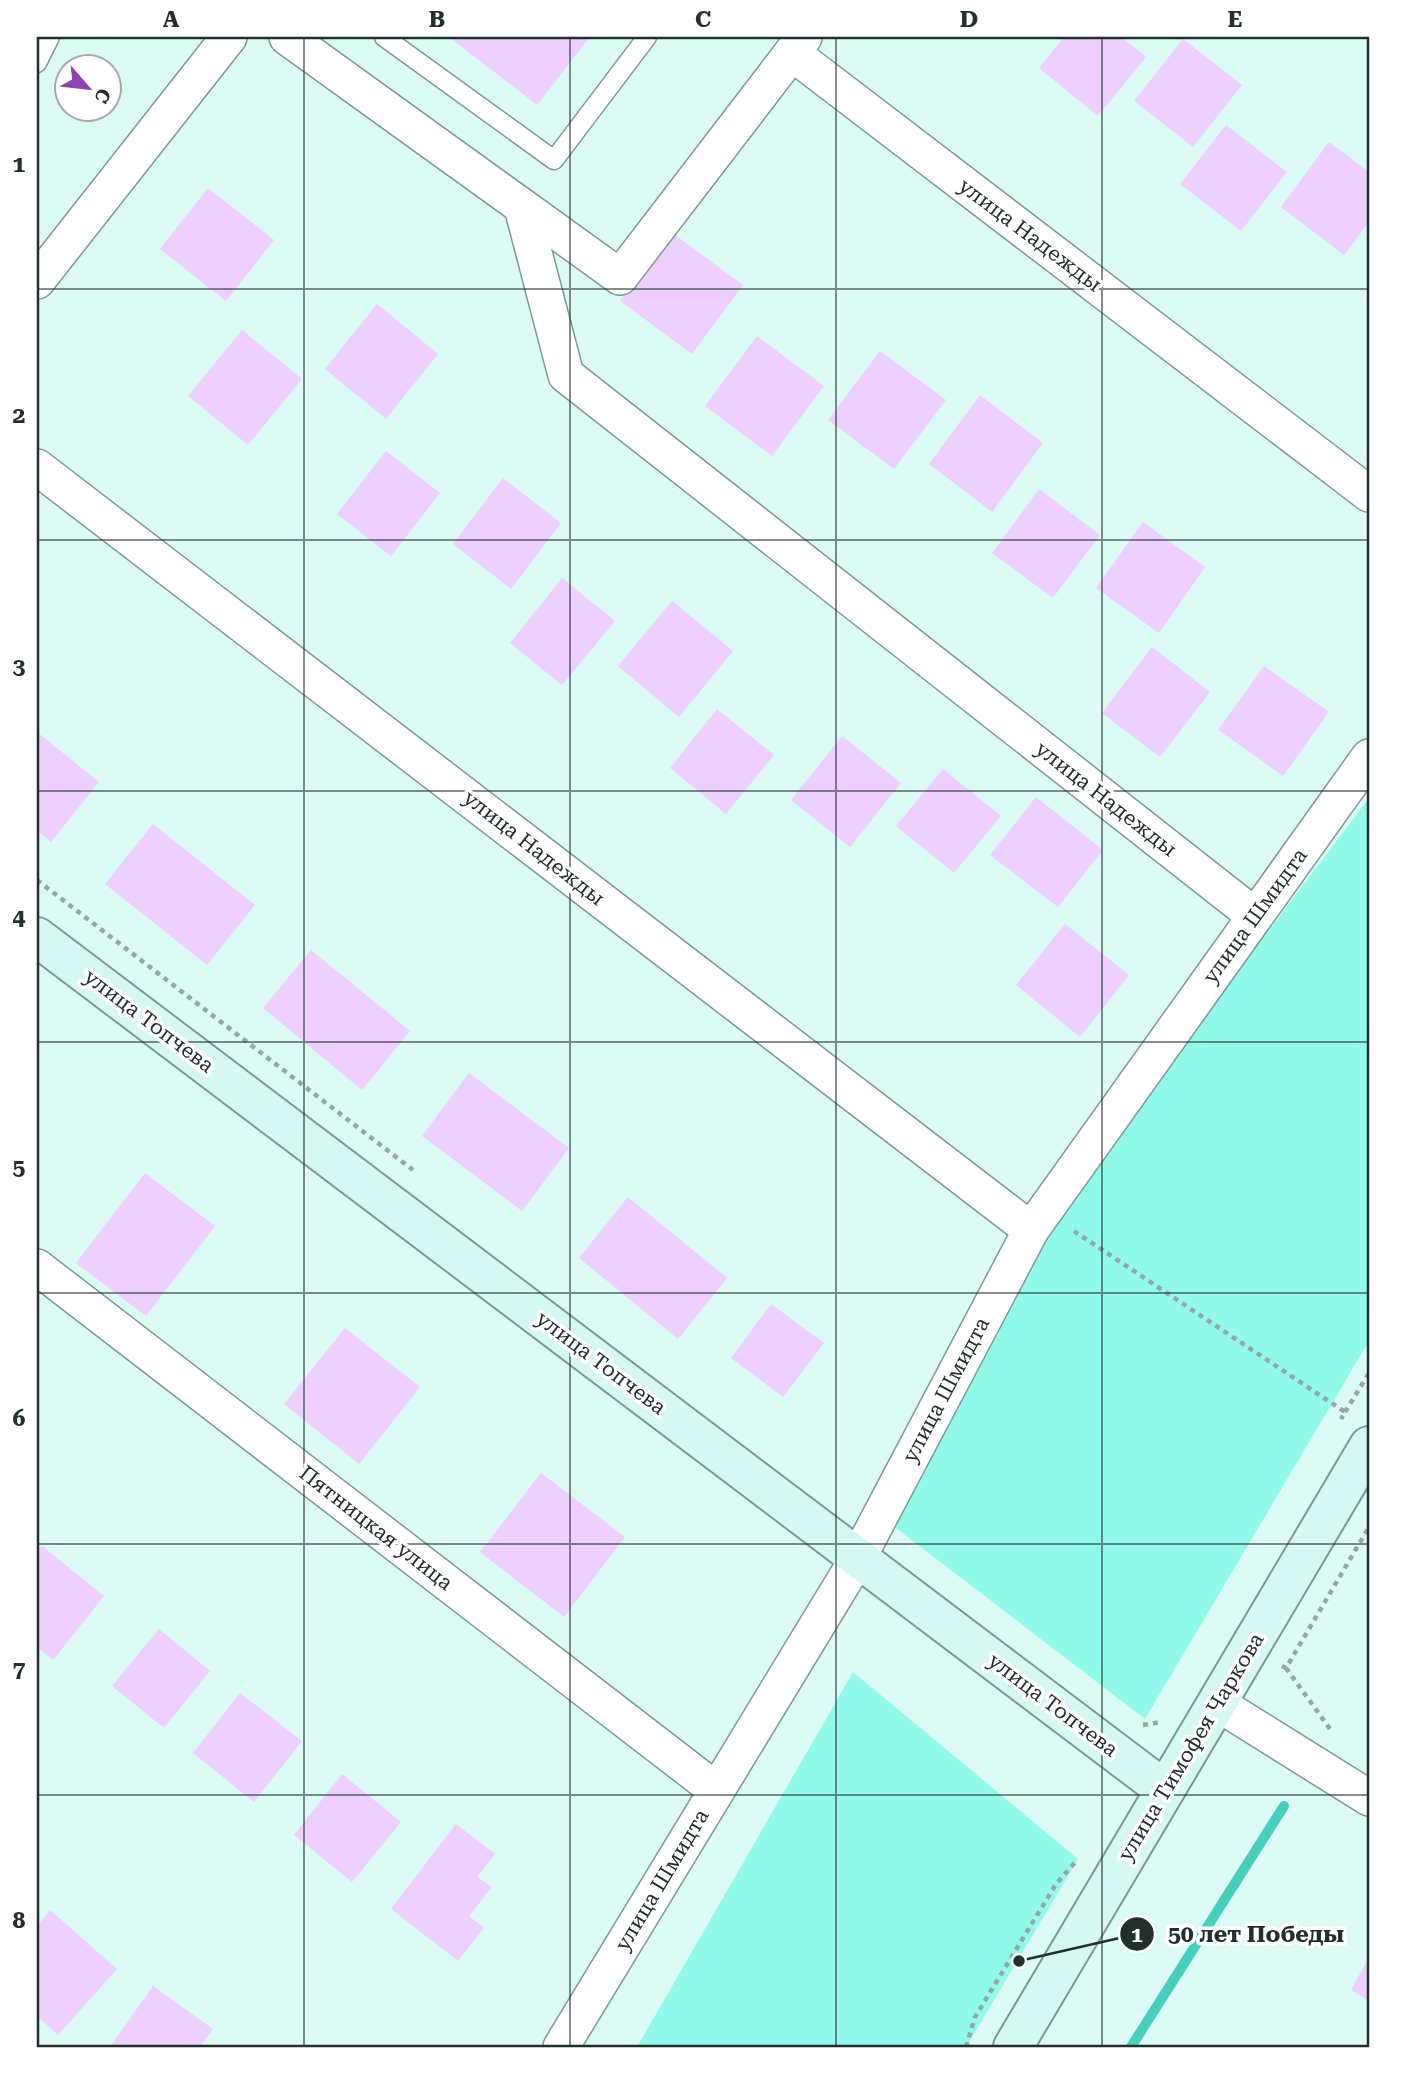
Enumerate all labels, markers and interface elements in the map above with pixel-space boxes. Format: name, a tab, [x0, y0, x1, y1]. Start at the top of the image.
text: A	[163, 6, 180, 33]
text: B	[429, 6, 445, 33]
text: C	[695, 6, 711, 33]
text: D	[960, 6, 978, 33]
text: E	[1228, 6, 1242, 33]
north arrow	[52, 52, 122, 122]
text: С	[89, 84, 116, 107]
text: 1	[13, 151, 26, 178]
street label: улица Надежды	[954, 174, 1106, 296]
text: 2	[13, 402, 25, 429]
text: 3	[13, 653, 26, 680]
street label: улица Надежды	[1031, 736, 1181, 862]
street label: улица Надежды	[459, 785, 609, 911]
street label: улица Шмидта	[1198, 843, 1312, 988]
text: 4	[13, 904, 26, 931]
street label: улица Топчева	[79, 964, 219, 1078]
text: 5	[13, 1154, 26, 1181]
street label: улица Топчева	[531, 1306, 671, 1420]
street label: улица Шмидта	[898, 1313, 995, 1467]
text: 6	[13, 1405, 26, 1432]
street label: Пятницкая улица	[295, 1461, 458, 1596]
street label: улица Тимофея Чаркова	[1113, 1628, 1269, 1865]
street label: улица Топчева	[983, 1648, 1123, 1762]
text: 7	[13, 1656, 26, 1683]
street label: улица Шмидта	[610, 1804, 714, 1955]
text: 8	[13, 1907, 26, 1934]
callout: 50 лет Победы	[1119, 1912, 1358, 1956]
text: 50 лет Победы	[1168, 1921, 1344, 1948]
text: 1	[1131, 1923, 1143, 1947]

